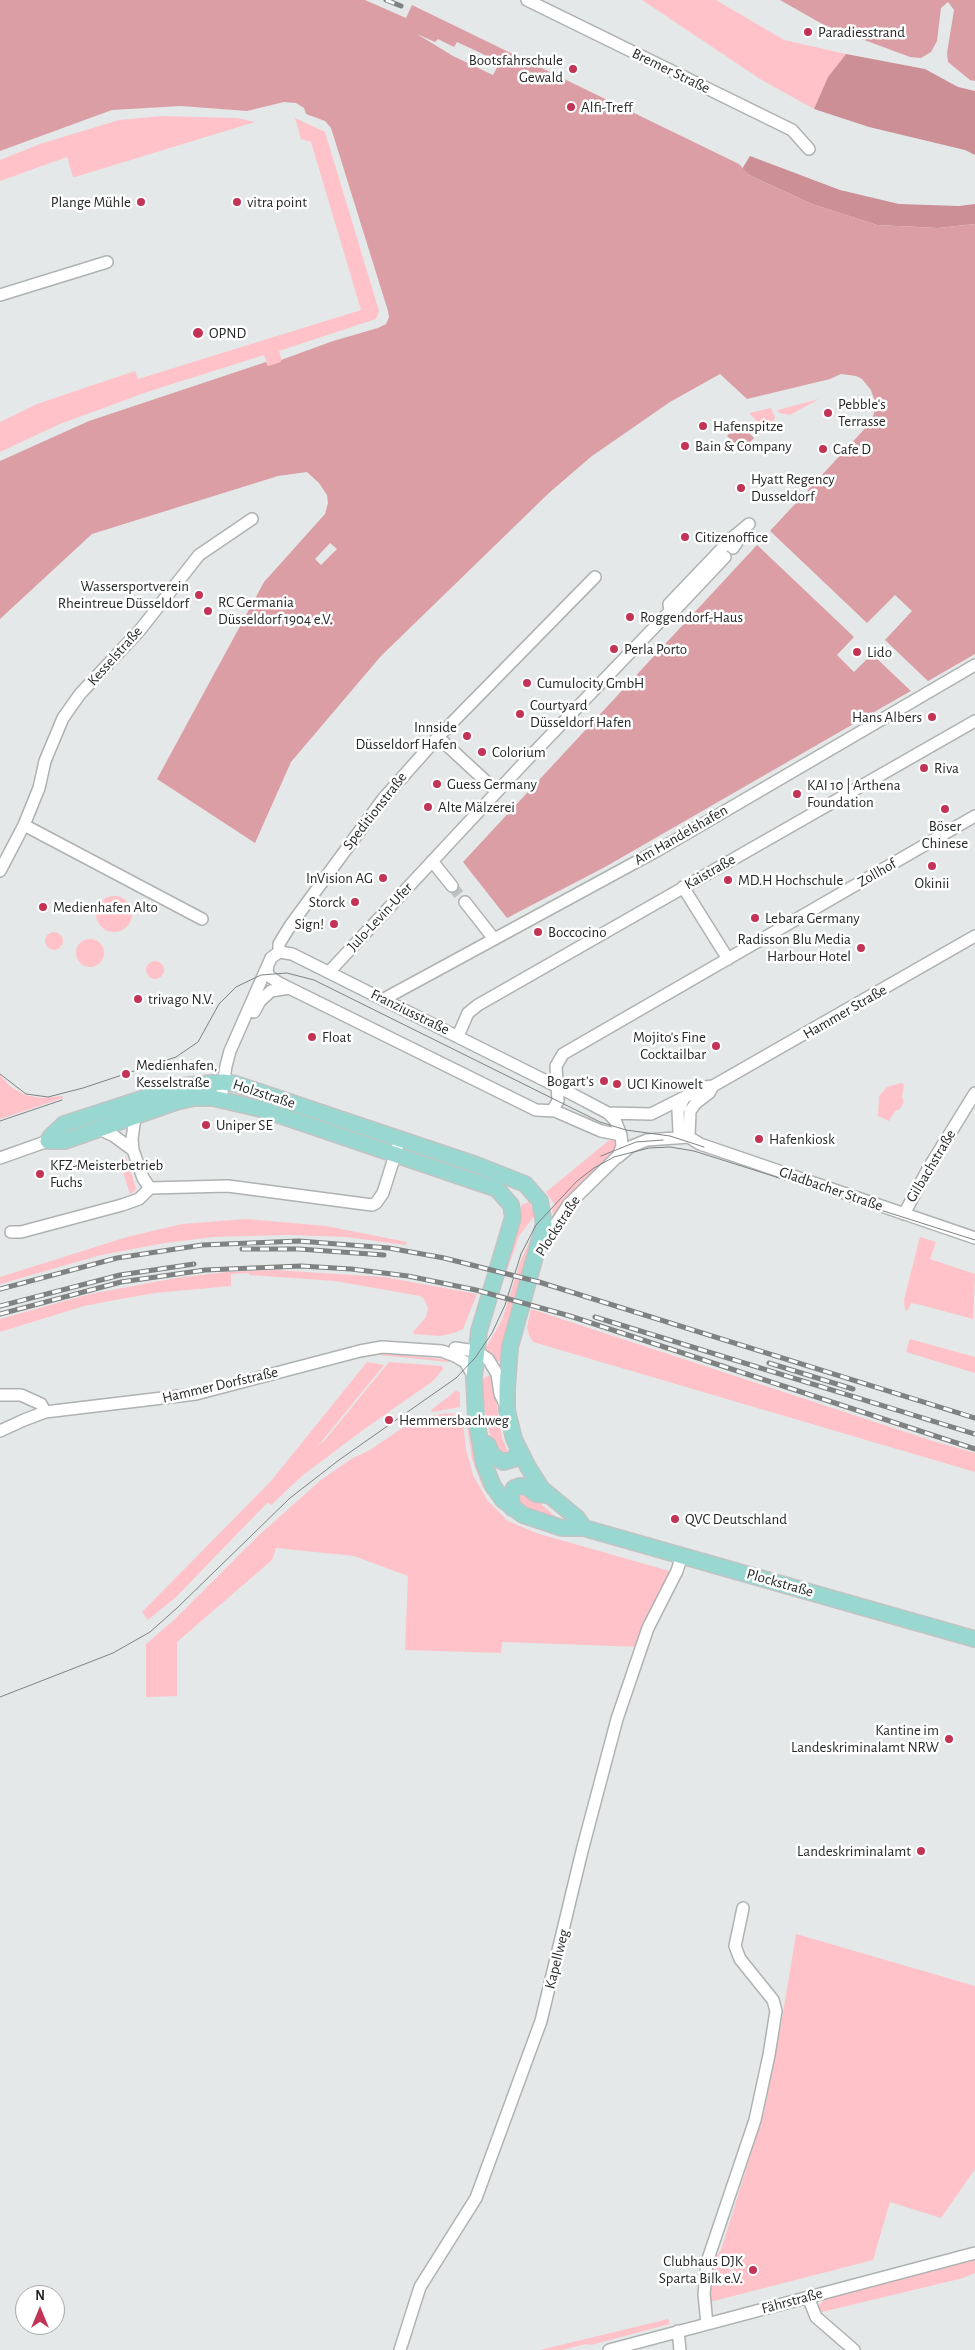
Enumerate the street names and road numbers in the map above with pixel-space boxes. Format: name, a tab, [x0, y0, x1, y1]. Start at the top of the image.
street label: Bremer Straße	[629, 44, 713, 98]
street label: Kesselstraße	[84, 623, 146, 689]
street label: Speditionstraße	[339, 769, 411, 853]
street label: Am Handelshafen	[631, 801, 731, 869]
street label: Kaistraße	[681, 850, 739, 894]
street label: Zollhof	[854, 855, 900, 891]
street label: Julo-Levin-Ufer	[344, 879, 416, 955]
street label: Hammer Straße	[800, 981, 890, 1043]
street label: Franziusstraße	[368, 985, 452, 1039]
street label: Holzstraße	[231, 1075, 297, 1113]
street label: Gilbachstraße	[902, 1126, 960, 1206]
street label: Gladbacher Straße	[777, 1163, 885, 1215]
street label: Plockstraße	[532, 1192, 584, 1260]
street label: Hammer Dorfstraße	[160, 1363, 280, 1407]
street label: Plockstraße	[745, 1565, 815, 1601]
street label: Kapellweg	[541, 1927, 573, 1991]
street label: Fährstraße	[759, 2284, 825, 2318]

